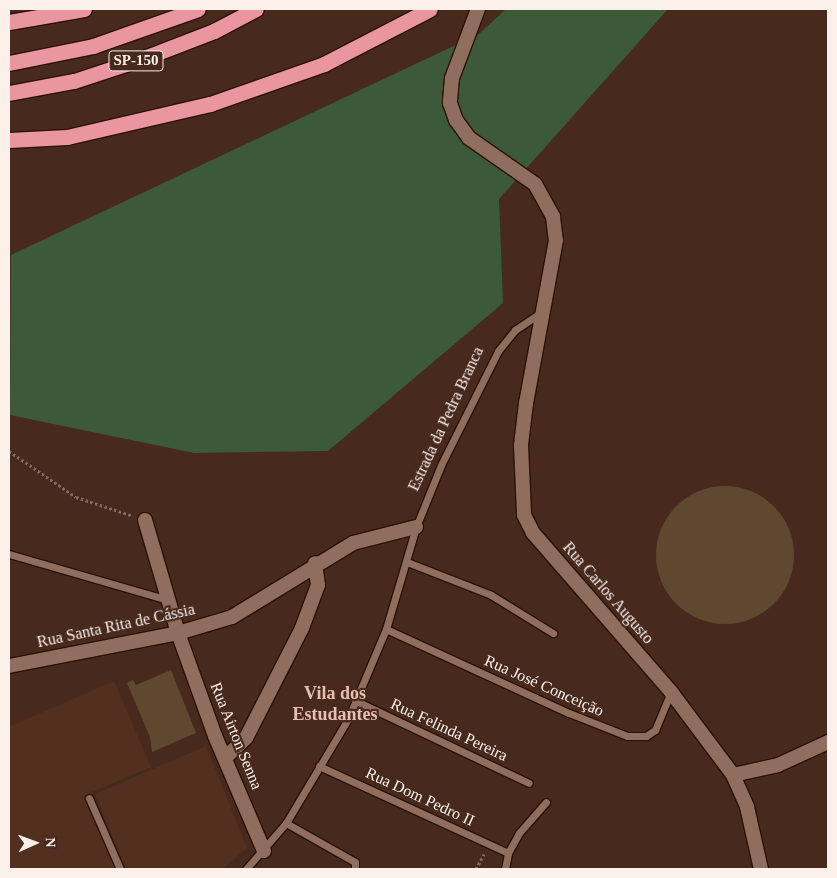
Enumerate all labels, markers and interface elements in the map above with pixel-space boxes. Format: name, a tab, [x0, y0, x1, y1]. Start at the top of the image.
road number: SP-150	[108, 48, 164, 74]
street label: Estrada da Pedra Branca	[404, 344, 488, 494]
street label: Rua Carlos Augusto	[558, 538, 658, 648]
street label: Rua Santa Rita de Cássia	[35, 600, 197, 652]
street label: Rua José Conceição	[481, 651, 607, 721]
street label: Rua Airton Senna	[206, 679, 266, 793]
district label: Vila dos Estudantes	[292, 683, 378, 726]
street label: Rua Felinda Pereira	[387, 694, 511, 766]
street label: Rua Dom Pedro II	[363, 763, 477, 831]
north arrow	[10, 818, 60, 868]
text: N	[43, 837, 58, 848]

